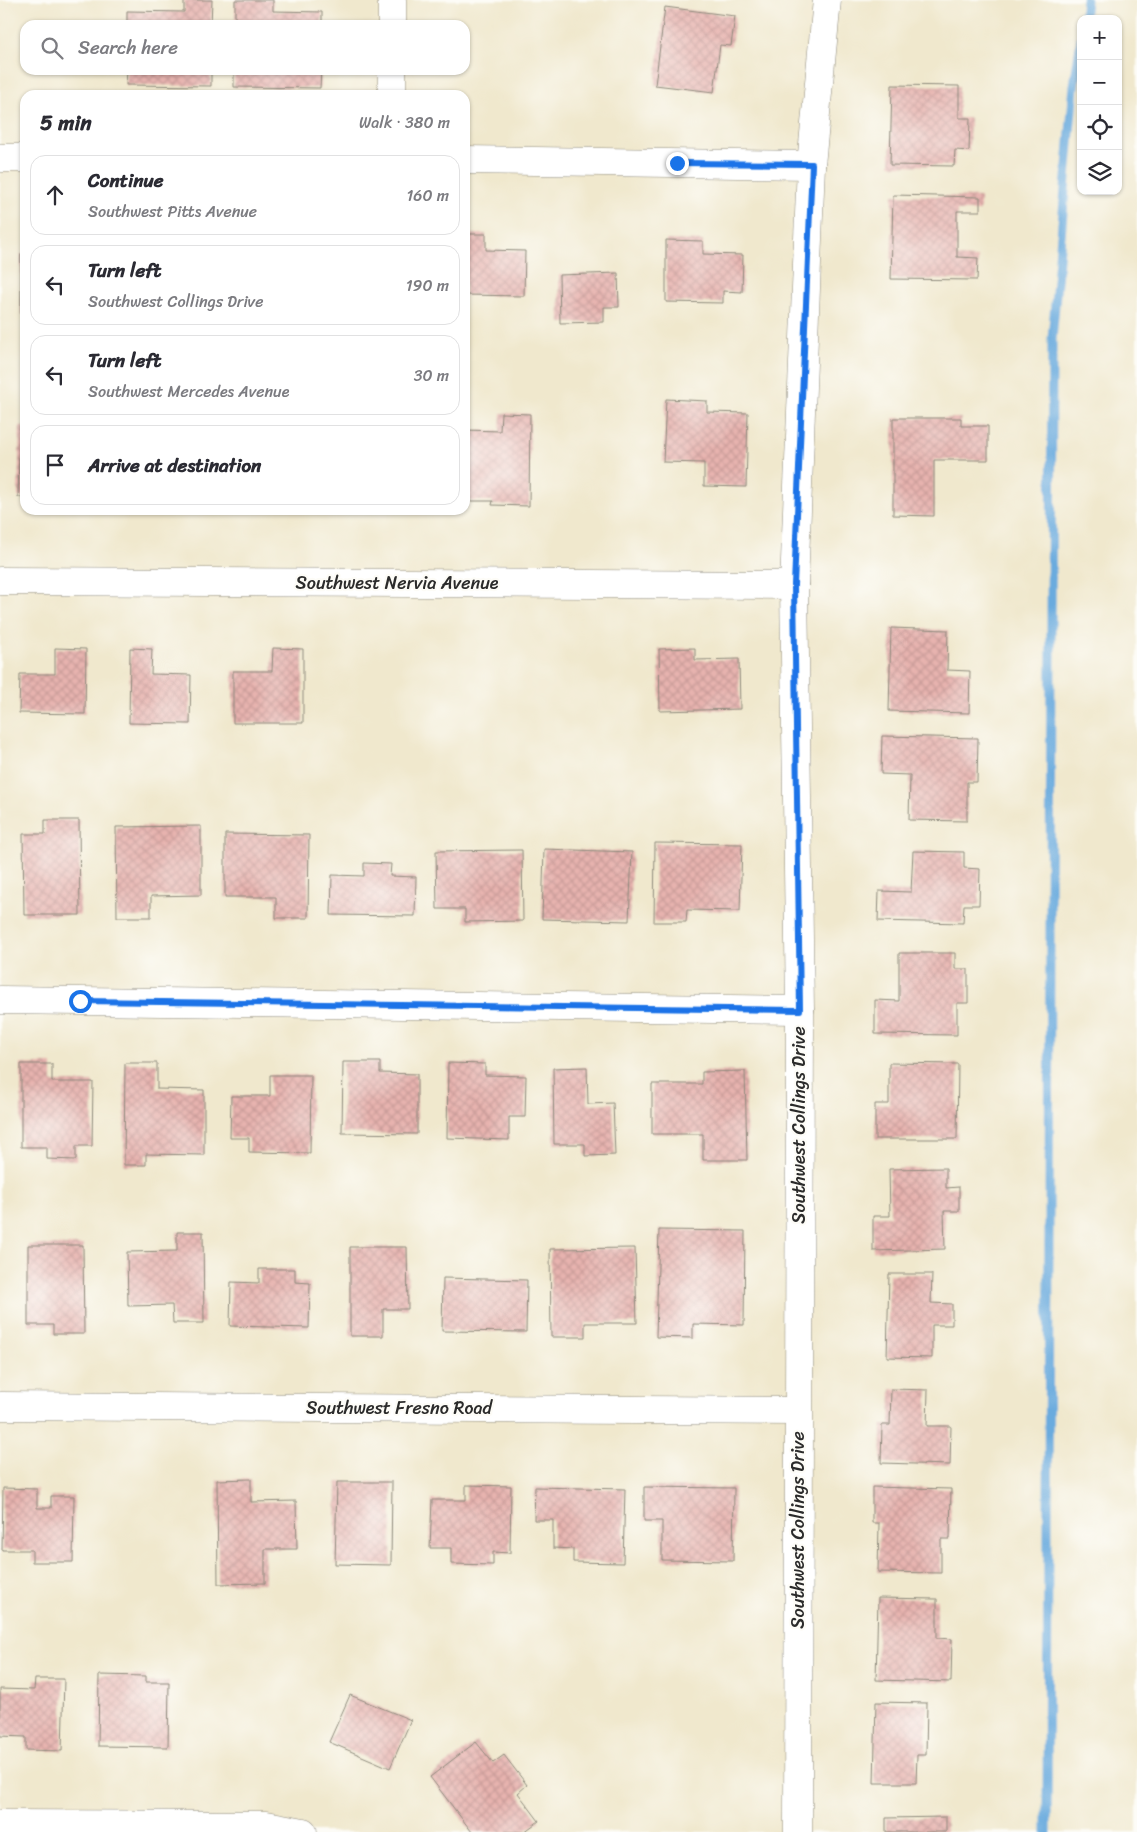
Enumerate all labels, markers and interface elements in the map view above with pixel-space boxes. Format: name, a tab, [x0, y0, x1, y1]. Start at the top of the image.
map controls	[1077, 15, 1122, 195]
button: +	[1077, 15, 1122, 60]
search box	[20, 20, 470, 75]
text: Search here	[78, 31, 178, 64]
icon: search	[38, 34, 66, 62]
button: −	[1077, 60, 1122, 105]
text: 5 min	[40, 104, 92, 142]
button: locate	[1077, 105, 1122, 150]
text: Walk · 380 m	[359, 108, 450, 137]
button: layers	[1077, 150, 1122, 195]
route end	[666, 152, 689, 175]
text: Continue	[88, 164, 164, 197]
icon: ahead	[41, 181, 69, 209]
text: 160 m	[406, 181, 449, 210]
text: Southwest Pitts Avenue	[88, 197, 257, 226]
text: Turn left	[88, 254, 161, 287]
icon: left	[41, 271, 69, 299]
text: 190 m	[406, 271, 449, 300]
text: Southwest Collings Drive	[88, 287, 264, 316]
text: Turn left	[88, 344, 161, 377]
icon: left	[41, 361, 69, 389]
text: 30 m	[414, 361, 449, 390]
text: Southwest Mercedes Avenue	[88, 377, 289, 406]
text: Arrive at destination	[88, 449, 261, 482]
icon: arrive	[41, 451, 69, 479]
street label: Southwest Nervia Avenue	[295, 567, 499, 599]
route start	[69, 990, 92, 1013]
street label: Southwest Collings Drive	[783, 1026, 815, 1224]
street label: Southwest Fresno Road	[306, 1392, 493, 1424]
street label: Southwest Collings Drive	[782, 1431, 814, 1629]

